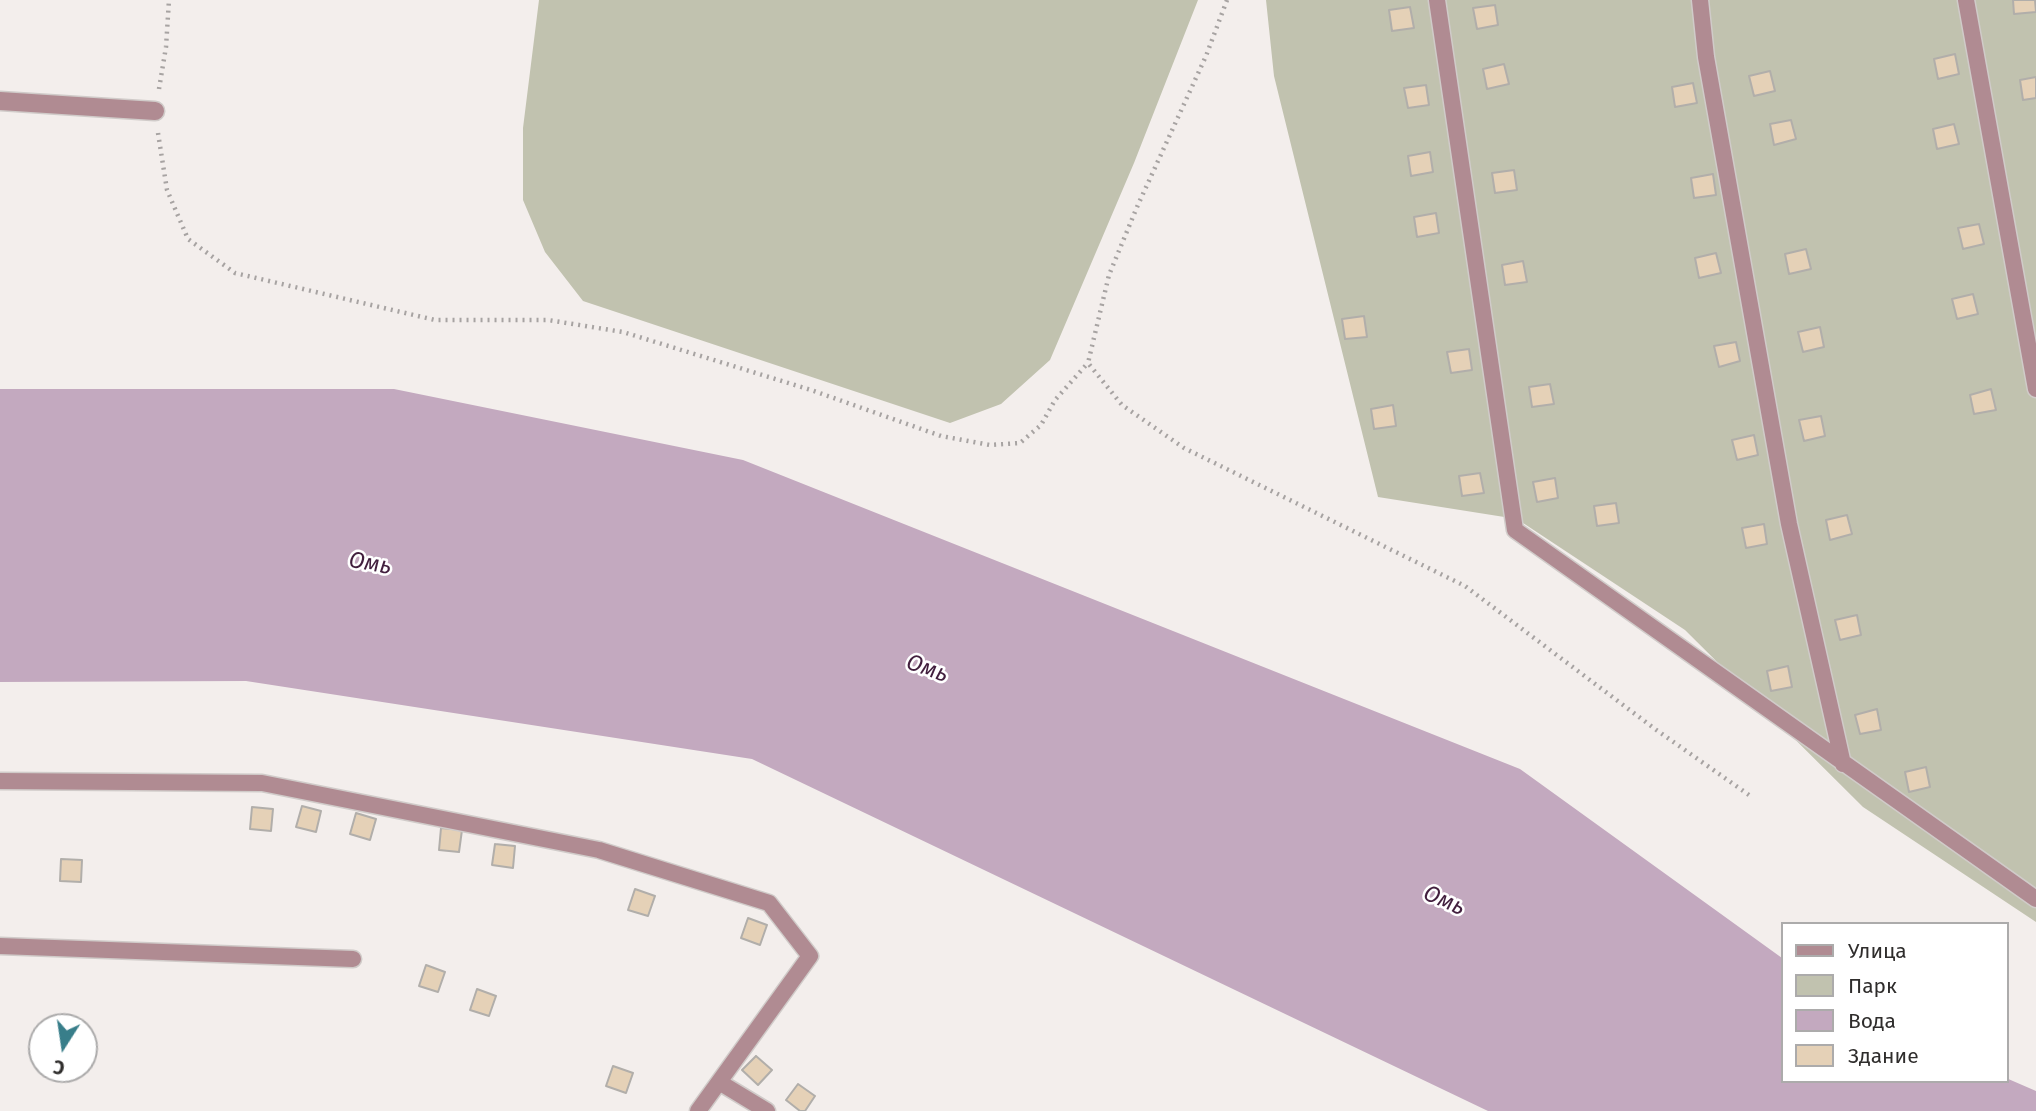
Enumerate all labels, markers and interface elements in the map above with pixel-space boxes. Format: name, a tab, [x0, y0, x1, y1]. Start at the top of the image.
water label: Омь	[347, 547, 393, 581]
water label: Омь	[902, 649, 952, 689]
water label: Омь	[1419, 880, 1469, 922]
legend	[1780, 922, 2008, 1083]
text: Улица	[1848, 938, 1907, 964]
text: Парк	[1848, 973, 1897, 999]
text: Вода	[1848, 1008, 1896, 1034]
north arrow	[28, 1013, 98, 1083]
text: Здание	[1848, 1043, 1919, 1069]
text: С	[51, 1055, 67, 1079]

